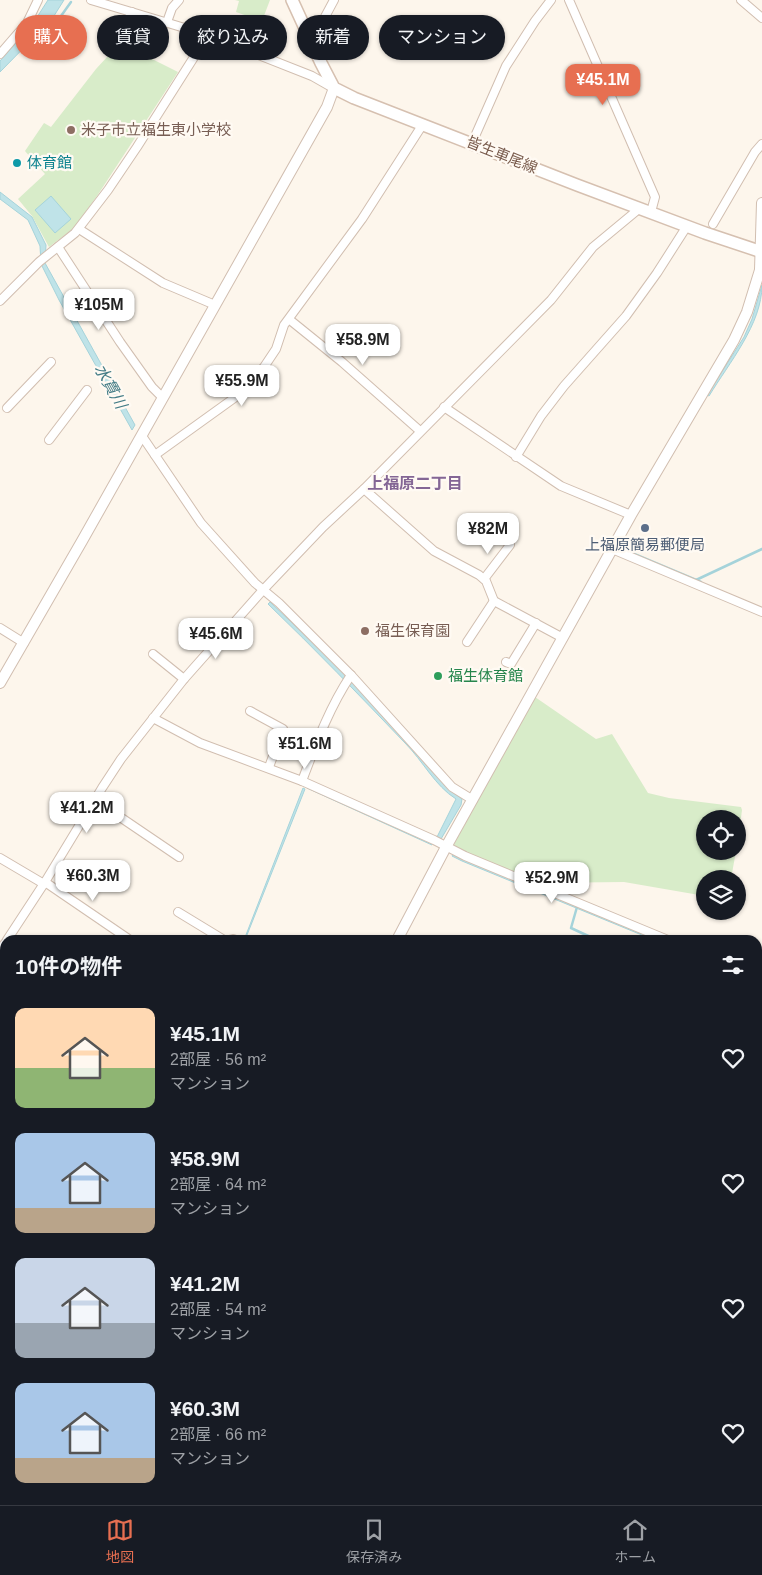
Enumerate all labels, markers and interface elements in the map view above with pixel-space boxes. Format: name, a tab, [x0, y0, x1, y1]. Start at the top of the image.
chip: 購入	[15, 15, 87, 60]
chip: 賃貸	[97, 15, 169, 60]
chip: 絞り込み	[179, 15, 287, 60]
chip: 新着	[297, 15, 369, 60]
chip: マンション	[379, 15, 505, 60]
pin: ¥45.1M	[562, 64, 644, 106]
text: ¥45.1M	[576, 71, 630, 88]
place label: 米子市立福生東小学校	[81, 121, 231, 138]
marker: 米子市立福生東小学校	[65, 124, 77, 136]
street label: 皆生車尾線	[464, 133, 540, 176]
place label: 体育館	[27, 154, 72, 171]
marker: 体育館	[11, 157, 23, 169]
pin: ¥105M	[64, 288, 134, 331]
text: ¥105M	[75, 296, 123, 313]
pin: ¥58.9M	[322, 324, 404, 366]
text: ¥58.9M	[336, 331, 390, 348]
water label: 水貫川	[91, 361, 131, 413]
pin: ¥55.9M	[201, 364, 283, 407]
text: ¥55.9M	[215, 372, 269, 389]
district label: 上福原二丁目	[367, 475, 463, 492]
pin: ¥82M	[458, 512, 518, 555]
text: ¥82M	[468, 520, 508, 537]
marker: 上福原簡易郵便局	[639, 522, 651, 534]
place label: 上福原簡易郵便局	[585, 536, 705, 553]
pin: ¥45.6M	[175, 618, 257, 660]
place label: 福生保育園	[375, 622, 450, 639]
text: ¥45.6M	[189, 625, 243, 642]
marker: 福生保育園	[359, 625, 371, 637]
place label: 福生体育館	[448, 667, 523, 684]
marker: 福生体育館	[432, 670, 444, 682]
pin: ¥51.6M	[264, 728, 346, 770]
text: ¥51.6M	[278, 735, 332, 752]
pin: ¥41.2M	[46, 792, 128, 834]
text: ¥41.2M	[60, 799, 114, 816]
map controls	[696, 810, 746, 920]
button: locate	[696, 810, 746, 860]
pin: ¥60.3M	[52, 860, 134, 902]
pin: ¥52.9M	[511, 862, 593, 904]
text: ¥60.3M	[66, 867, 120, 884]
text: ¥52.9M	[525, 869, 579, 886]
button: layers	[696, 870, 746, 920]
icon: filters	[719, 951, 747, 979]
text: 10件の物件	[15, 955, 122, 978]
text: ¥45.1M	[170, 1022, 240, 1045]
icon: home	[55, 1028, 115, 1088]
icon: heart	[719, 1044, 747, 1072]
text: 2部屋 · 56 m²	[170, 1051, 266, 1068]
text: マンション	[170, 1075, 250, 1092]
text: ¥58.9M	[170, 1147, 240, 1170]
icon: home	[55, 1153, 115, 1213]
icon: heart	[719, 1169, 747, 1197]
text: 2部屋 · 64 m²	[170, 1176, 266, 1193]
text: マンション	[170, 1200, 250, 1217]
text: ¥41.2M	[170, 1272, 240, 1295]
icon: home	[55, 1278, 115, 1338]
icon: heart	[719, 1294, 747, 1322]
text: 2部屋 · 54 m²	[170, 1301, 266, 1318]
text: マンション	[170, 1325, 250, 1342]
text: ¥60.3M	[170, 1397, 240, 1420]
icon: home	[55, 1403, 115, 1463]
icon: heart	[719, 1419, 747, 1447]
text: 2部屋 · 66 m²	[170, 1426, 266, 1443]
text: マンション	[170, 1450, 250, 1467]
tab: 地図	[106, 1516, 134, 1566]
tab: 保存済み	[346, 1516, 402, 1566]
tab: ホーム	[614, 1516, 656, 1566]

